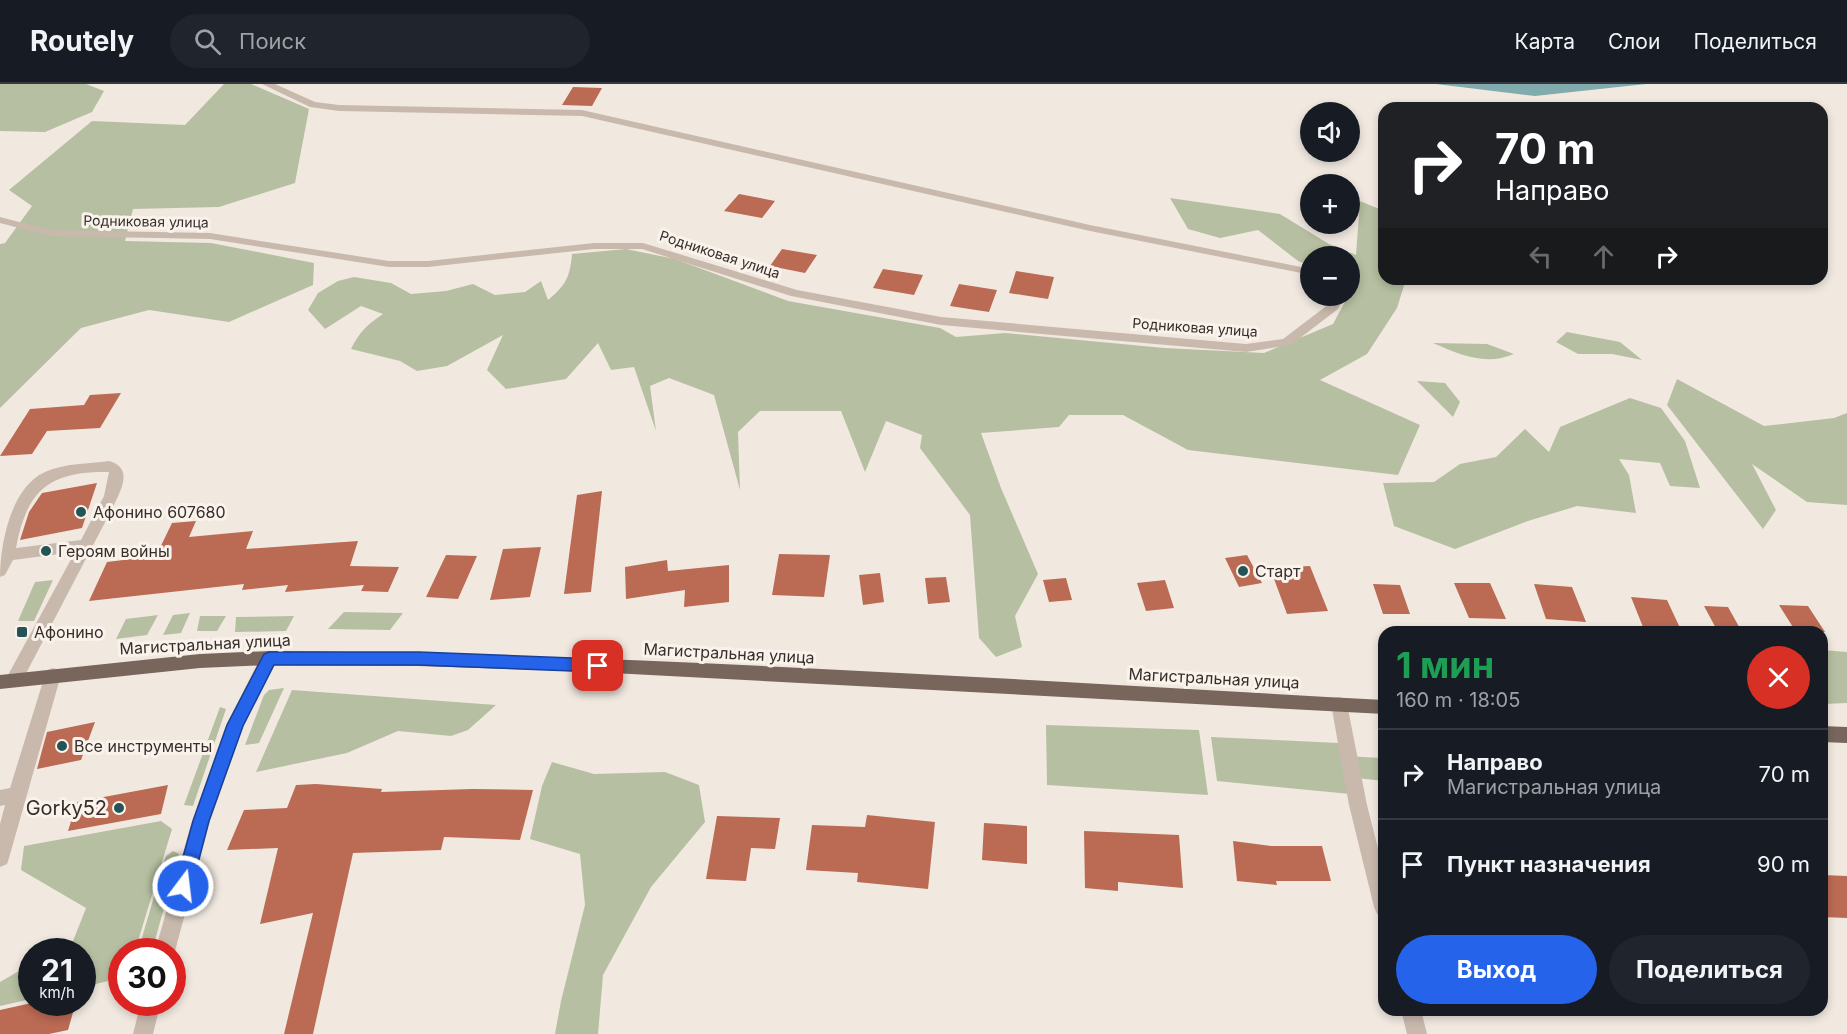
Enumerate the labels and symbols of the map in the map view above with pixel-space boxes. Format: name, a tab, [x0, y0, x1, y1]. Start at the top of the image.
street label: Родниковая улица	[83, 211, 209, 231]
street label: Родниковая улица	[658, 227, 782, 281]
street label: Родниковая улица	[1132, 314, 1258, 340]
place label: Афонино 607680	[93, 502, 226, 522]
marker: Афонино 607680	[74, 505, 88, 519]
place label: Героям войны	[58, 541, 170, 561]
marker: Героям войны	[39, 544, 53, 558]
place label: Старт	[1255, 561, 1301, 581]
marker: Старт	[1236, 564, 1250, 578]
place label: Афонино	[34, 622, 104, 642]
marker: Афонино	[15, 625, 29, 639]
street label: Магистральная улица	[119, 630, 291, 658]
street label: Магистральная улица	[643, 639, 815, 667]
pin	[572, 640, 623, 691]
street label: Магистральная улица	[1128, 664, 1300, 692]
place label: Все инструменты	[74, 736, 212, 756]
marker: Все инструменты	[55, 739, 69, 753]
place label: Gorky52	[26, 796, 107, 820]
marker: Gorky52	[112, 801, 126, 815]
position arrow	[151, 854, 215, 918]
speed limit sign: 30	[108, 938, 186, 1016]

